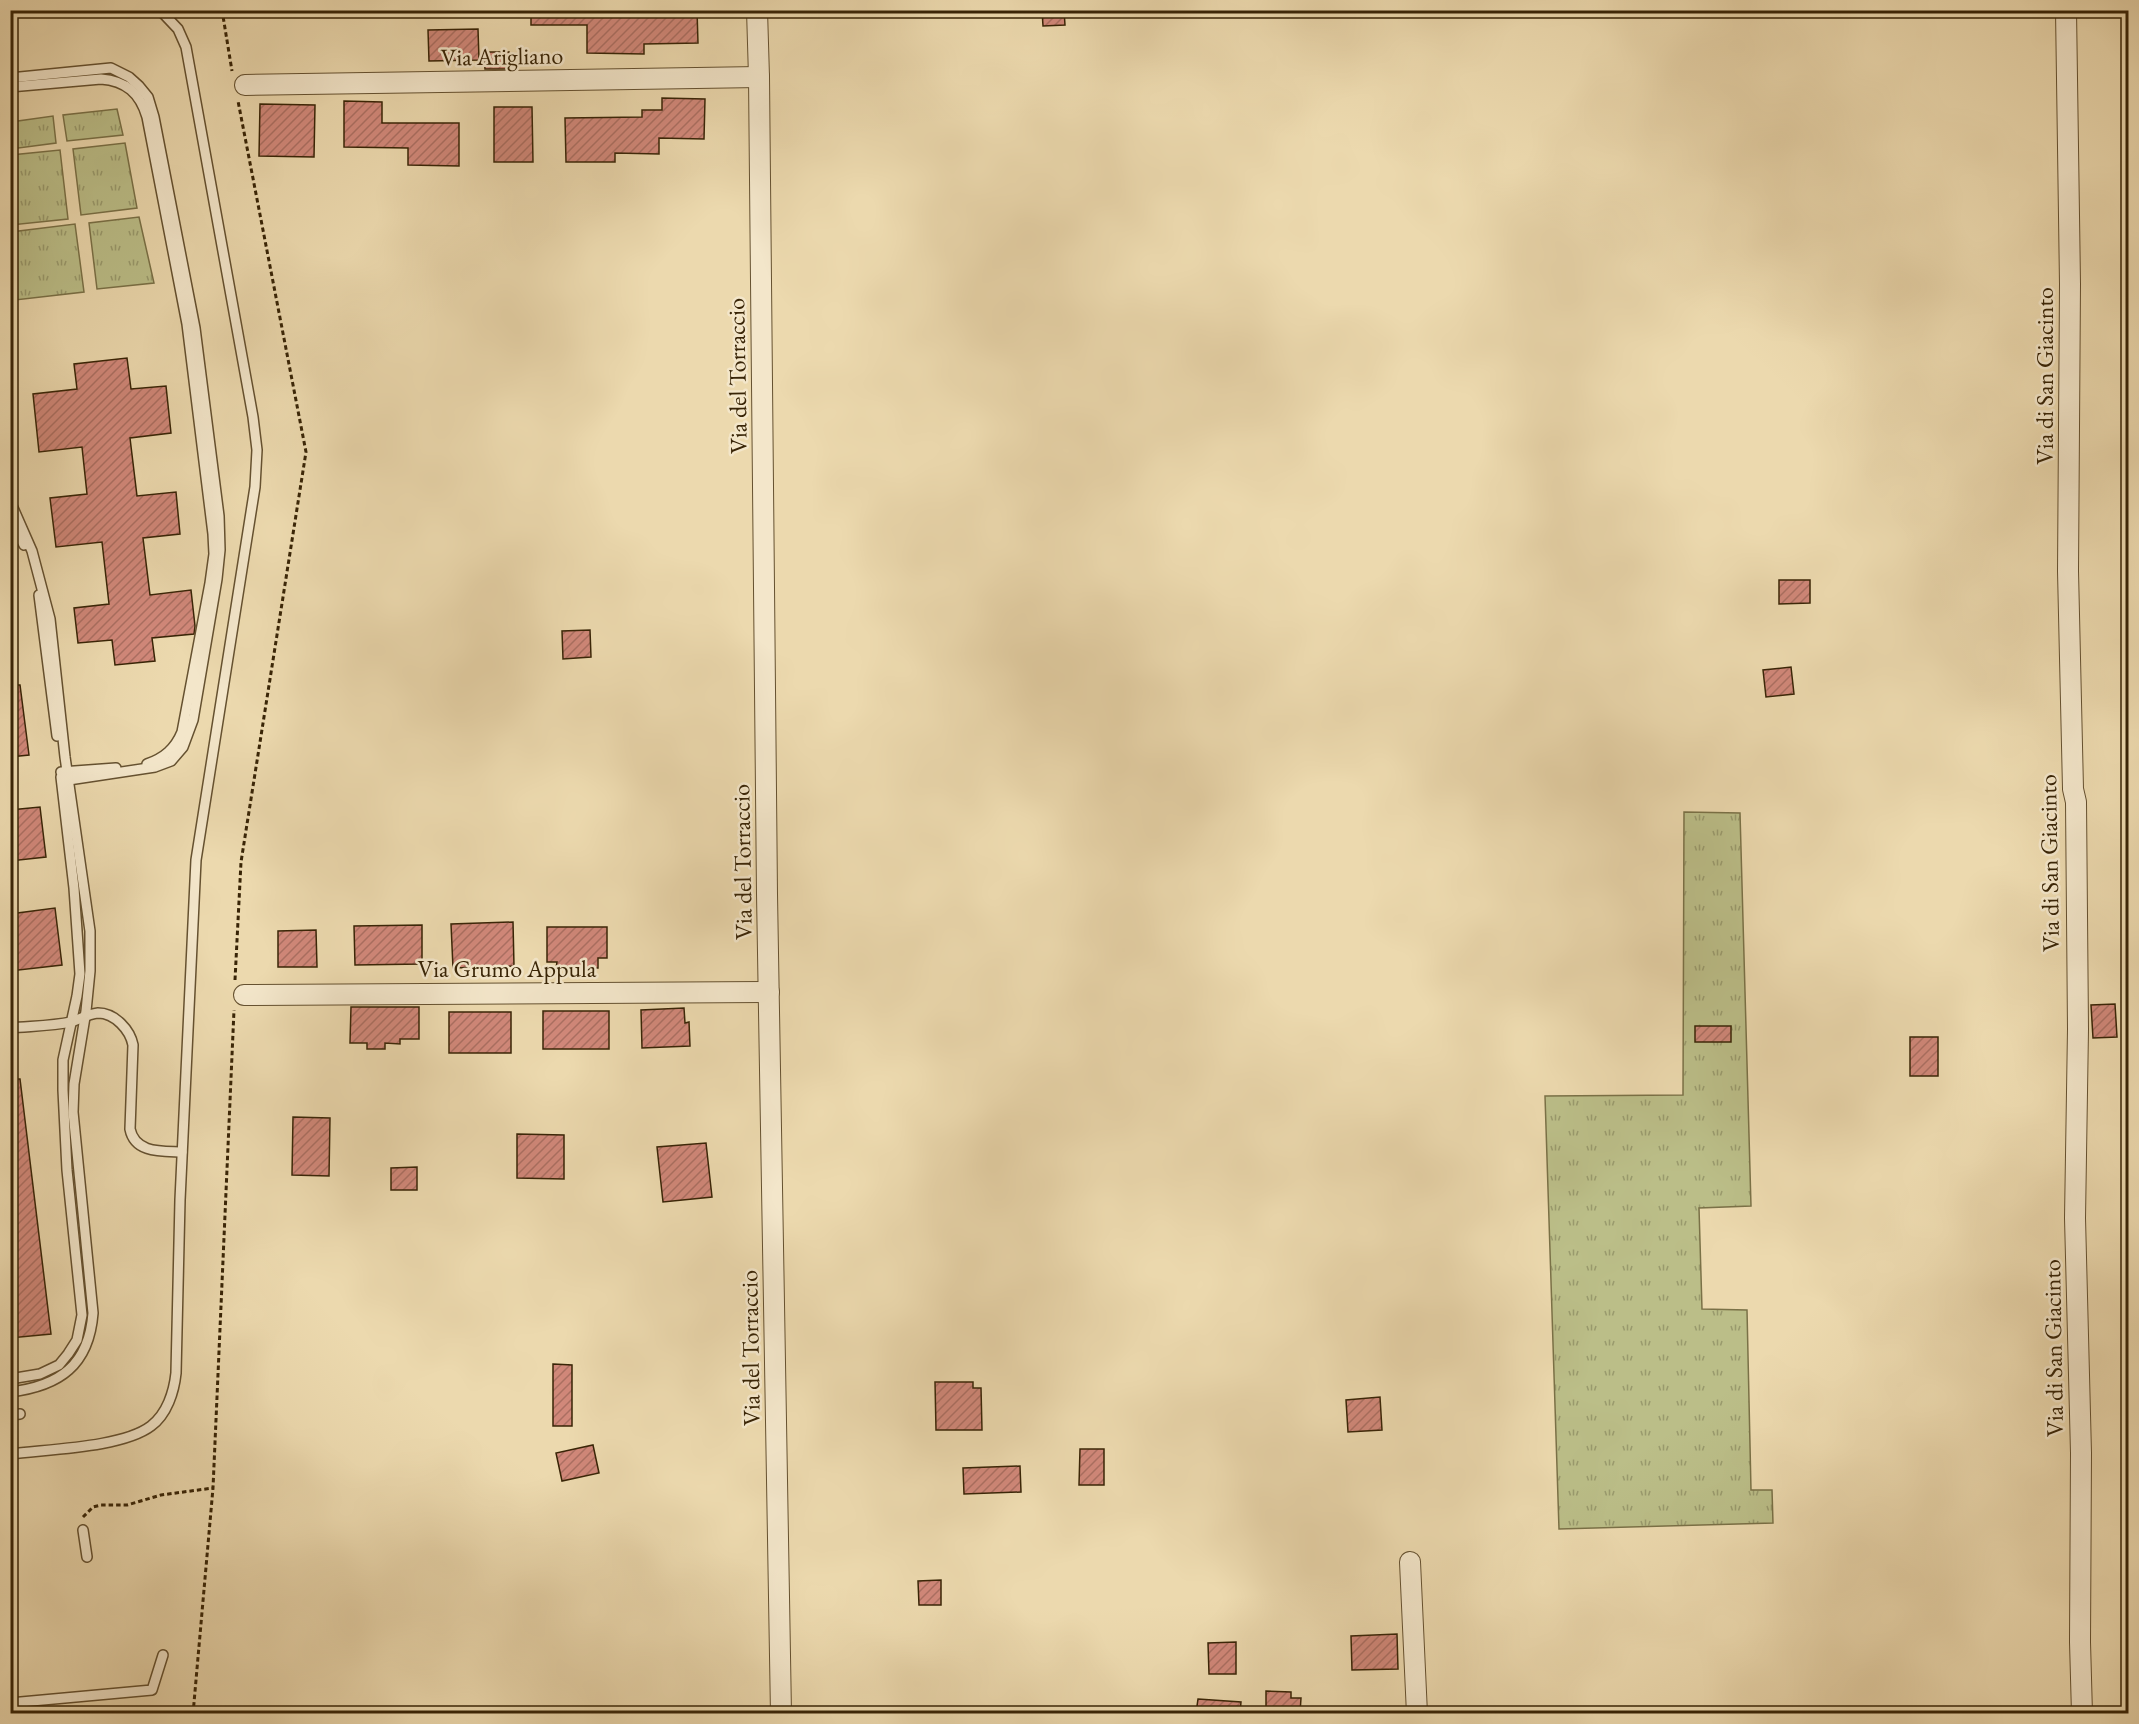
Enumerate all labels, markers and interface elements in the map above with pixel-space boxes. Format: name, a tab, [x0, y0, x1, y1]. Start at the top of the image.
street label: Via Arigliano	[440, 39, 564, 73]
street label: Via di San Giacinto	[2029, 287, 2060, 465]
street label: Via del Torraccio	[720, 298, 754, 454]
street label: Via di San Giacinto	[2032, 774, 2066, 952]
street label: Via del Torraccio	[725, 784, 759, 940]
street label: Via Grumo Appula	[418, 953, 597, 984]
street label: Via di San Giacinto	[2036, 1259, 2070, 1437]
street label: Via del Torraccio	[733, 1270, 767, 1426]

